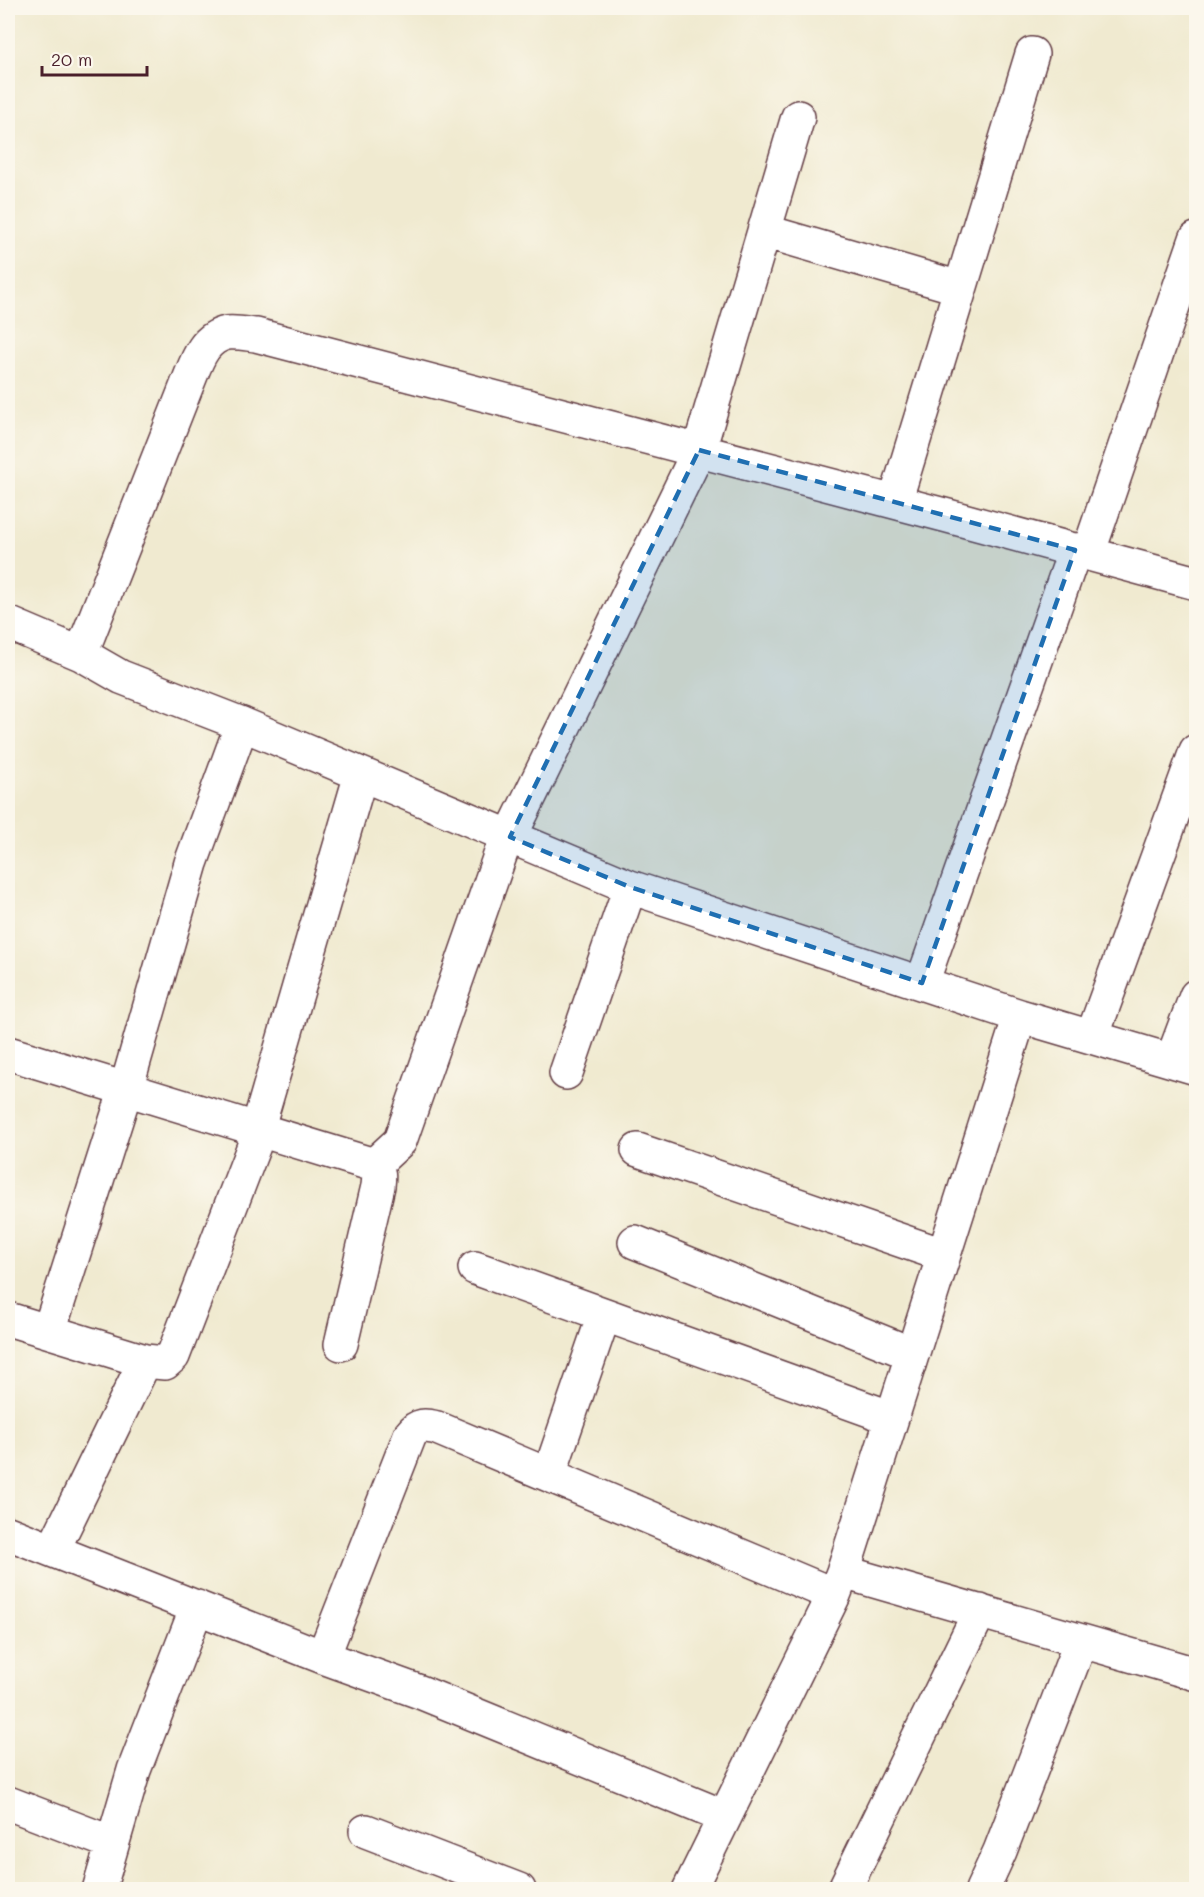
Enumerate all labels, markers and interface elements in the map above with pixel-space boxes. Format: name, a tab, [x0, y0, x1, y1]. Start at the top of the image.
scale bar	[42, 39, 147, 77]
text: 20 m	[51, 47, 92, 71]

